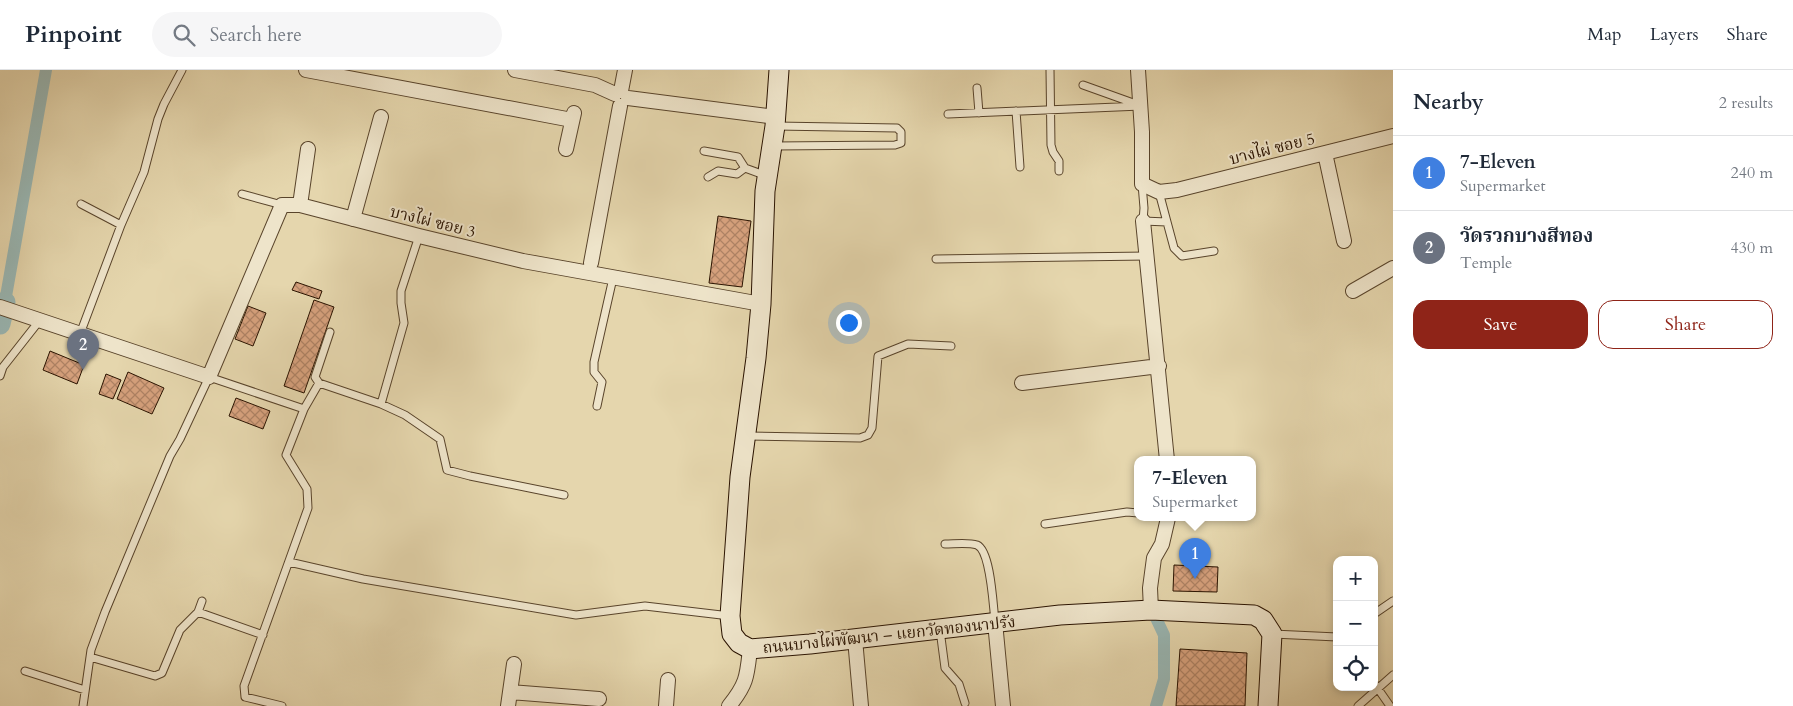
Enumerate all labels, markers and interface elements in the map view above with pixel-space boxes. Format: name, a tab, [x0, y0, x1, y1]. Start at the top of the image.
search box	[152, 12, 502, 57]
text: Pinpoint	[25, 18, 122, 51]
icon: search	[170, 21, 198, 49]
text: Search here	[210, 22, 302, 48]
text: Map	[1587, 22, 1622, 47]
text: Layers	[1650, 22, 1699, 47]
text: Share	[1727, 22, 1768, 47]
text: Nearby	[1413, 88, 1484, 117]
text: 2 results	[1719, 92, 1773, 114]
street label: บางไผ่ ซอย 5	[1227, 128, 1317, 170]
text: 7-Eleven	[1460, 149, 1536, 175]
text: 1	[1425, 162, 1433, 184]
text: 240 m	[1731, 162, 1773, 184]
text: Supermarket	[1460, 175, 1546, 197]
street label: บางไผ่ ซอย 3	[388, 201, 478, 243]
text: วัดรวกบางสีทอง	[1460, 223, 1593, 249]
text: 2	[1425, 237, 1433, 259]
text: 430 m	[1731, 237, 1773, 259]
text: Temple	[1460, 252, 1512, 274]
button: Save	[1413, 300, 1588, 349]
button: Share	[1598, 300, 1773, 349]
your location	[836, 310, 862, 336]
pin: 2	[67, 329, 99, 370]
popup	[1134, 456, 1256, 521]
text: 7-Eleven	[1152, 465, 1228, 491]
text: Supermarket	[1152, 491, 1238, 513]
pin: 1	[1179, 538, 1211, 579]
map controls	[1333, 556, 1378, 691]
button: +	[1333, 556, 1378, 601]
button: −	[1333, 601, 1378, 646]
street label: ถนนบางไผ่พัฒนา – แยกวัดทองนาปรัง	[762, 611, 1017, 659]
button: locate	[1333, 646, 1378, 691]

